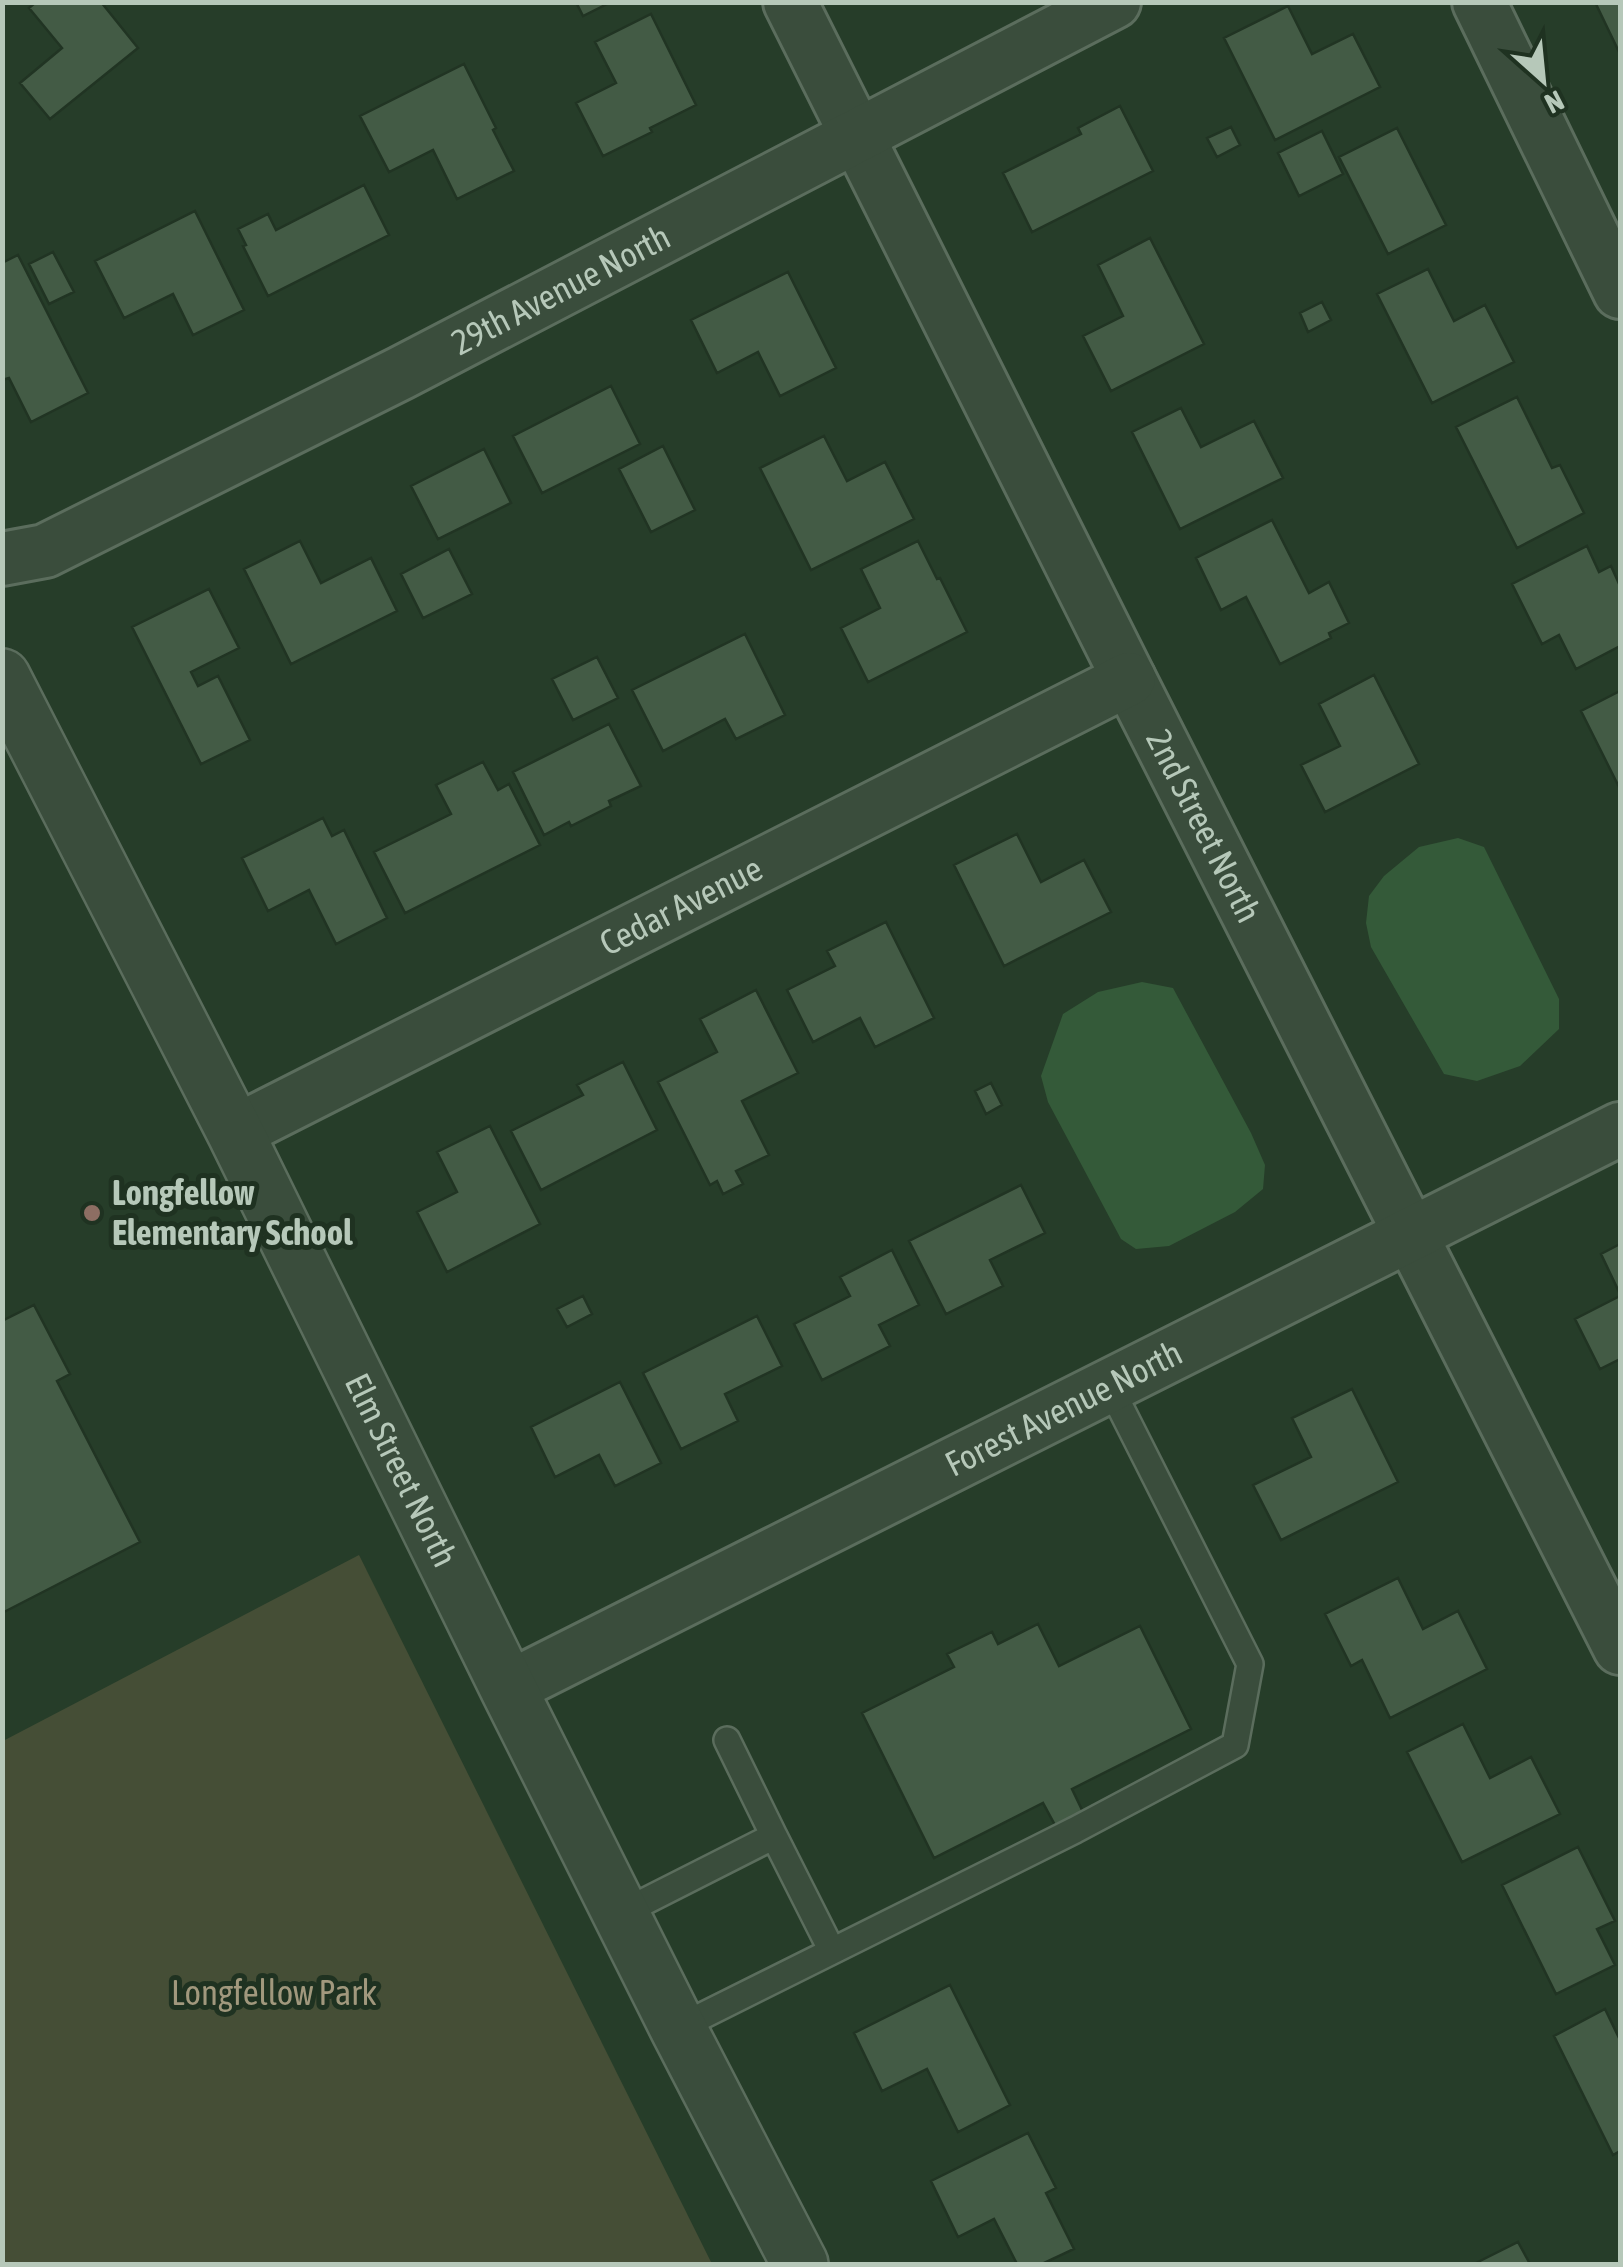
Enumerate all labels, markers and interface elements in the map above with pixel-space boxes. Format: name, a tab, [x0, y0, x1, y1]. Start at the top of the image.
north arrow	[1493, 30, 1593, 130]
text: N	[1540, 84, 1569, 120]
street label: 29th Avenue North	[444, 216, 676, 362]
street label: 2nd Street North	[1139, 723, 1270, 929]
street label: Cedar Avenue	[593, 847, 768, 963]
place label: Longfellow Elementary School	[112, 1172, 353, 1252]
marker: Longfellow Elementary School	[81, 1202, 103, 1224]
street label: Forest Avenue North	[939, 1332, 1188, 1484]
street label: Elm Street North	[338, 1367, 466, 1573]
park label: Longfellow Park	[171, 1972, 377, 2012]

